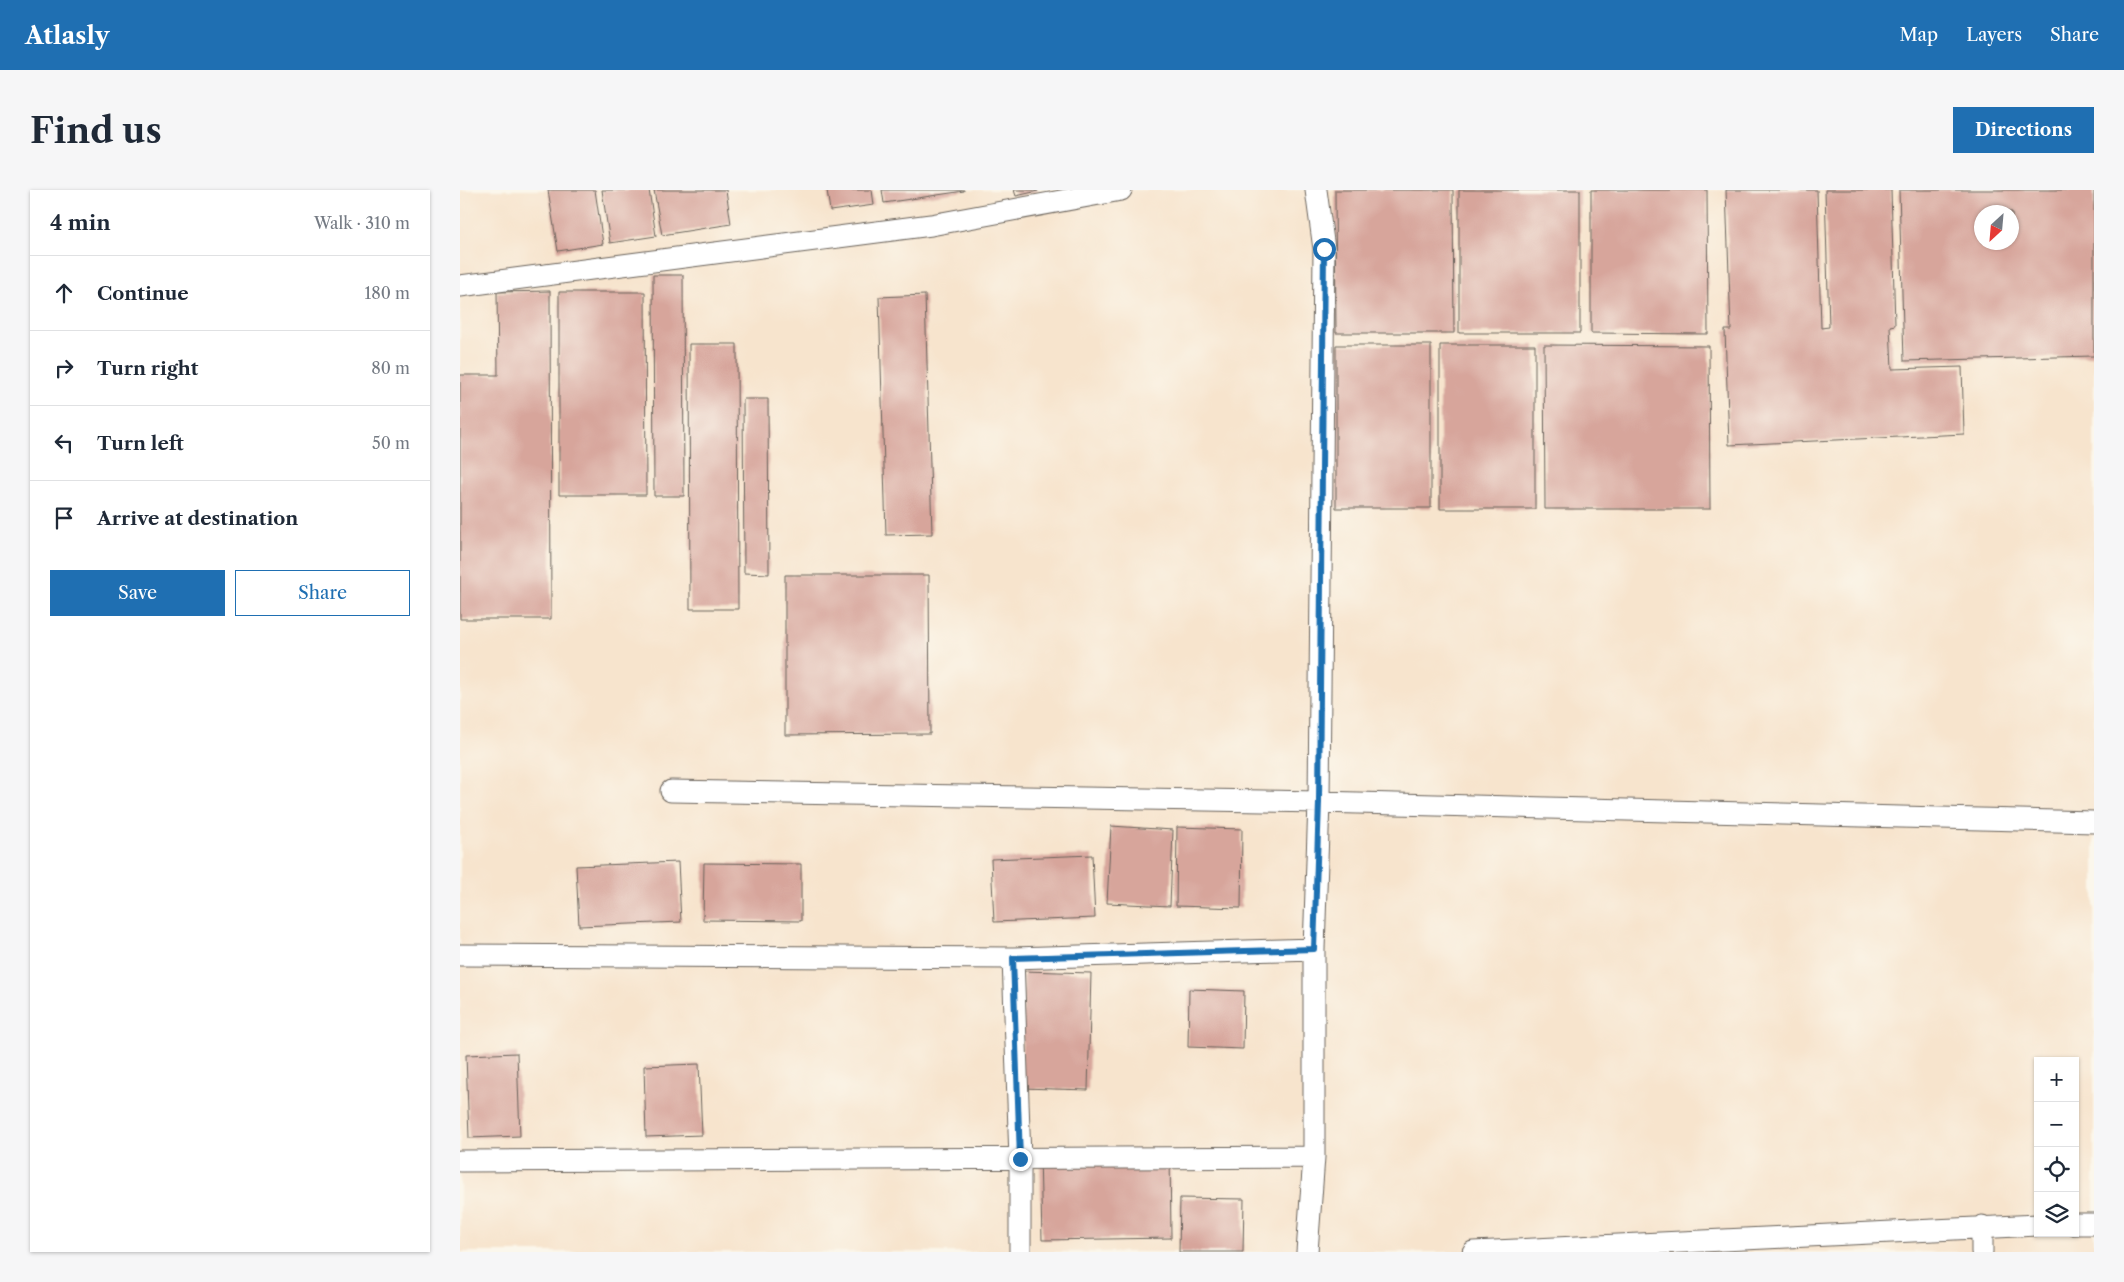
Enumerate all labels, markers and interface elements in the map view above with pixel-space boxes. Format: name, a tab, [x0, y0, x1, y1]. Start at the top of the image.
text: Atlasly	[25, 21, 109, 50]
text: Map	[1900, 24, 1938, 46]
text: Layers	[1966, 24, 2022, 46]
text: Share	[2050, 24, 2099, 46]
button: Directions	[1953, 107, 2094, 153]
text: Find us	[30, 109, 162, 152]
north arrow	[1974, 205, 2019, 250]
text: 4 min	[50, 210, 111, 235]
text: Walk · 310 m	[314, 213, 410, 233]
route start	[1313, 238, 1336, 261]
icon: ahead	[50, 279, 78, 307]
text: Continue	[97, 282, 189, 305]
text: 180 m	[364, 283, 410, 303]
icon: right	[50, 354, 78, 382]
text: Turn right	[97, 357, 198, 380]
text: 80 m	[371, 358, 410, 378]
icon: left	[50, 429, 78, 457]
text: Turn left	[97, 432, 184, 455]
text: 50 m	[372, 433, 410, 453]
icon: arrive	[50, 504, 78, 532]
text: Arrive at destination	[97, 507, 298, 530]
button: Save	[50, 570, 225, 616]
button: Share	[235, 570, 410, 616]
map controls	[2034, 1057, 2079, 1237]
button: +	[2034, 1057, 2079, 1102]
button: −	[2034, 1102, 2079, 1147]
button: locate	[2034, 1147, 2079, 1192]
route end	[1009, 1148, 1032, 1171]
button: layers	[2034, 1192, 2079, 1237]

